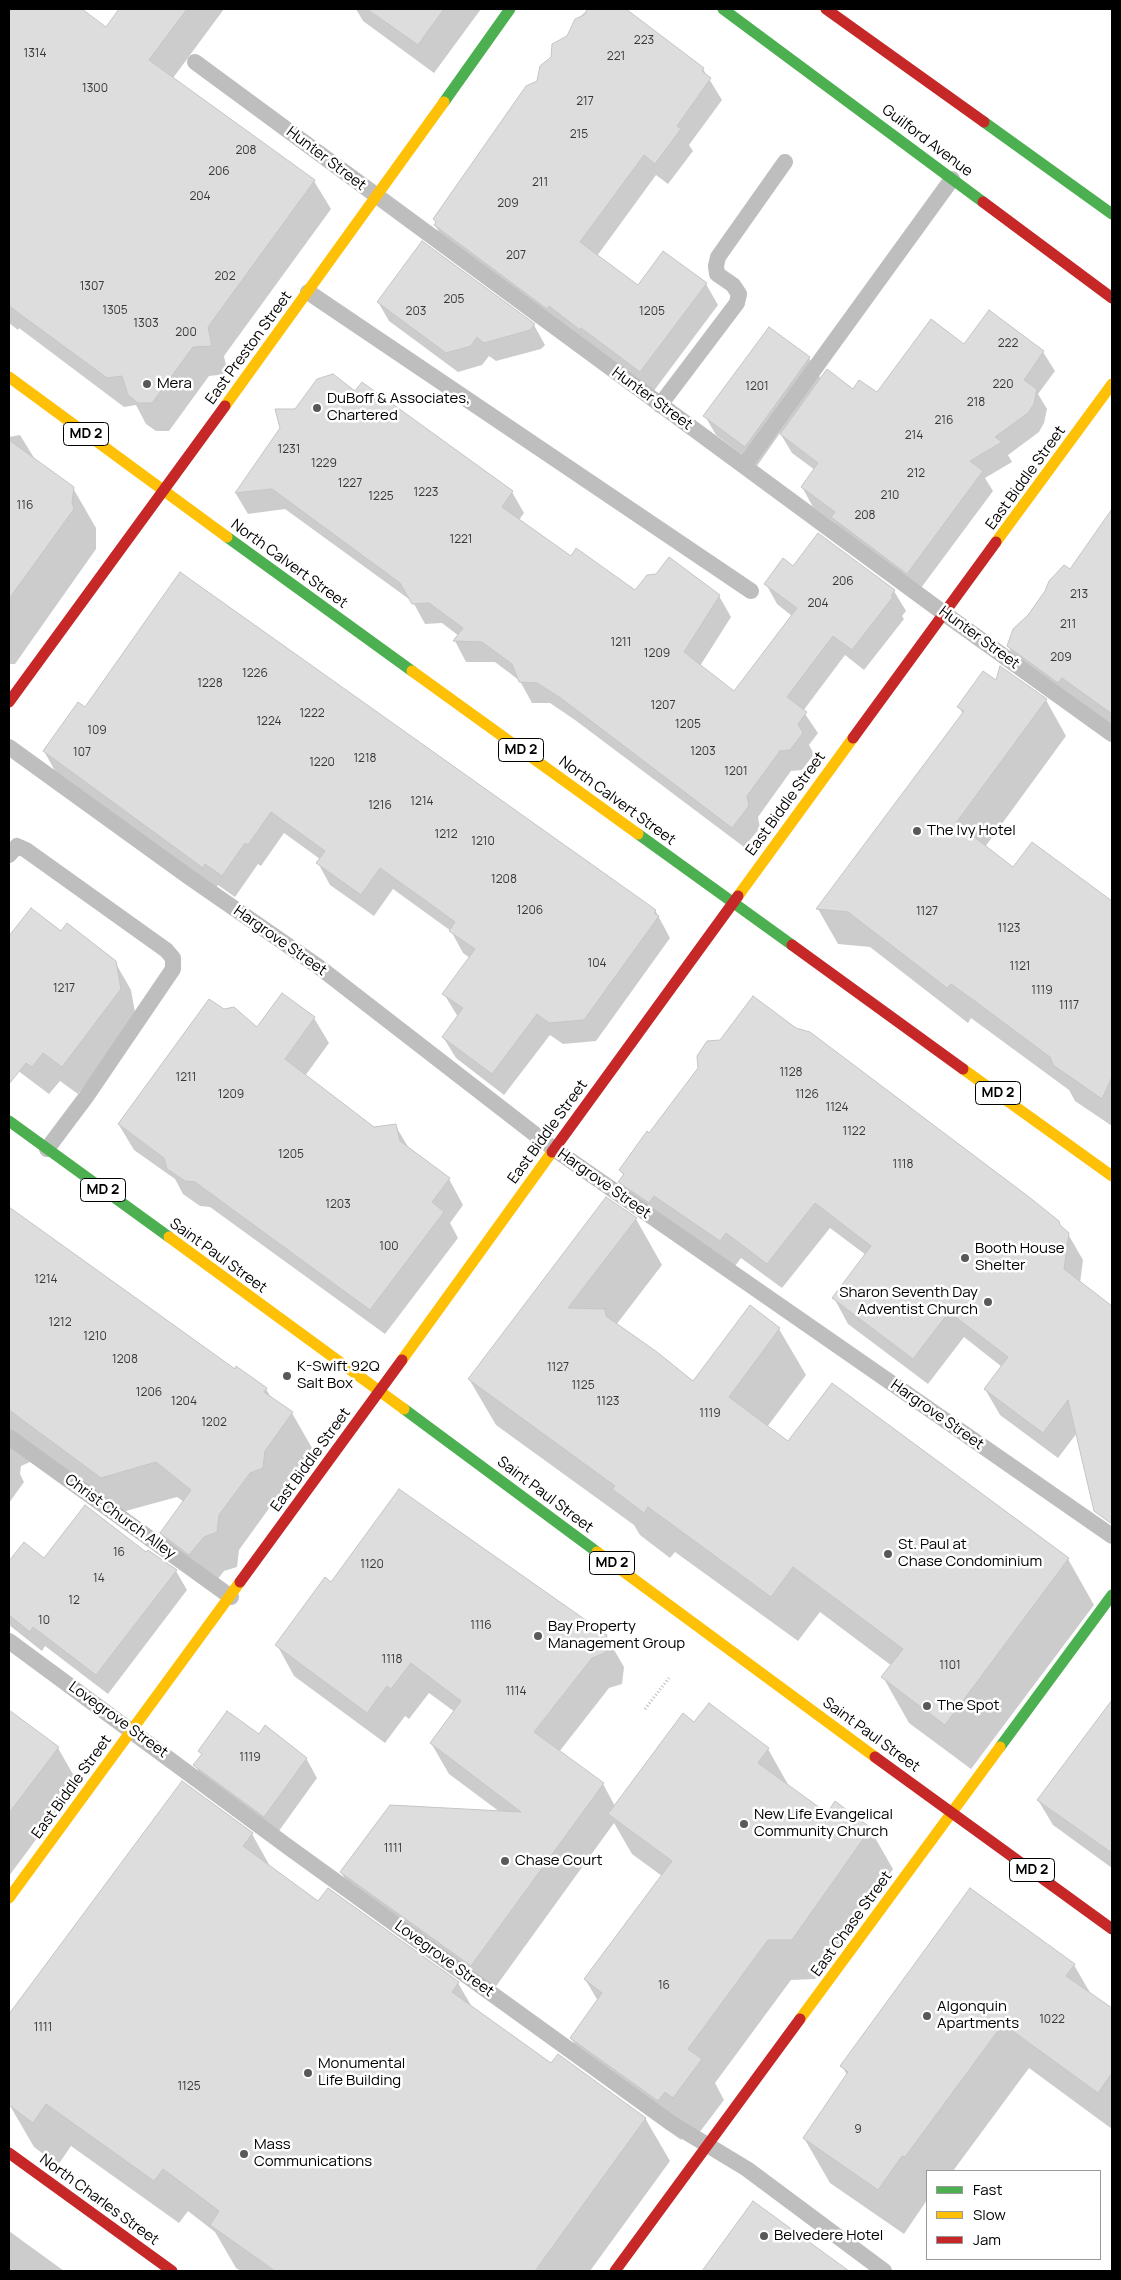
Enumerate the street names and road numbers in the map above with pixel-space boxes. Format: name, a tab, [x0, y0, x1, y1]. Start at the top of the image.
street label: Guilford Avenue	[878, 101, 976, 181]
street label: Hunter Street	[283, 123, 369, 195]
street label: East Preston Street	[202, 288, 296, 408]
street label: Hunter Street	[608, 364, 696, 434]
road number: MD 2	[64, 422, 108, 446]
street label: East Biddle Street	[982, 423, 1070, 533]
street label: North Calvert Street	[227, 516, 351, 612]
street label: Hunter Street	[935, 603, 1023, 673]
road number: MD 2	[498, 738, 544, 762]
street label: East Biddle Street	[742, 749, 830, 859]
street label: North Calvert Street	[555, 753, 679, 849]
street label: Hargrove Street	[230, 902, 330, 980]
street label: East Biddle Street	[504, 1077, 592, 1187]
road number: MD 2	[976, 1082, 1020, 1104]
street label: Hargrove Street	[554, 1145, 654, 1223]
road number: MD 2	[80, 1178, 126, 1202]
street label: Saint Paul Street	[166, 1215, 270, 1297]
street label: Hargrove Street	[887, 1376, 987, 1454]
street label: East Biddle Street	[267, 1405, 355, 1515]
street label: Saint Paul Street	[493, 1453, 597, 1537]
street label: Christ Church Alley	[61, 1471, 179, 1563]
road number: MD 2	[590, 1552, 634, 1575]
street label: Lovegrove Street	[65, 1678, 171, 1762]
street label: Saint Paul Street	[819, 1694, 923, 1776]
street label: East Biddle Street	[28, 1732, 116, 1842]
road number: MD 2	[1010, 1858, 1054, 1882]
street label: East Chase Street	[808, 1868, 896, 1980]
street label: Lovegrove Street	[391, 1917, 497, 2001]
street label: North Charles Street	[36, 2151, 162, 2249]

